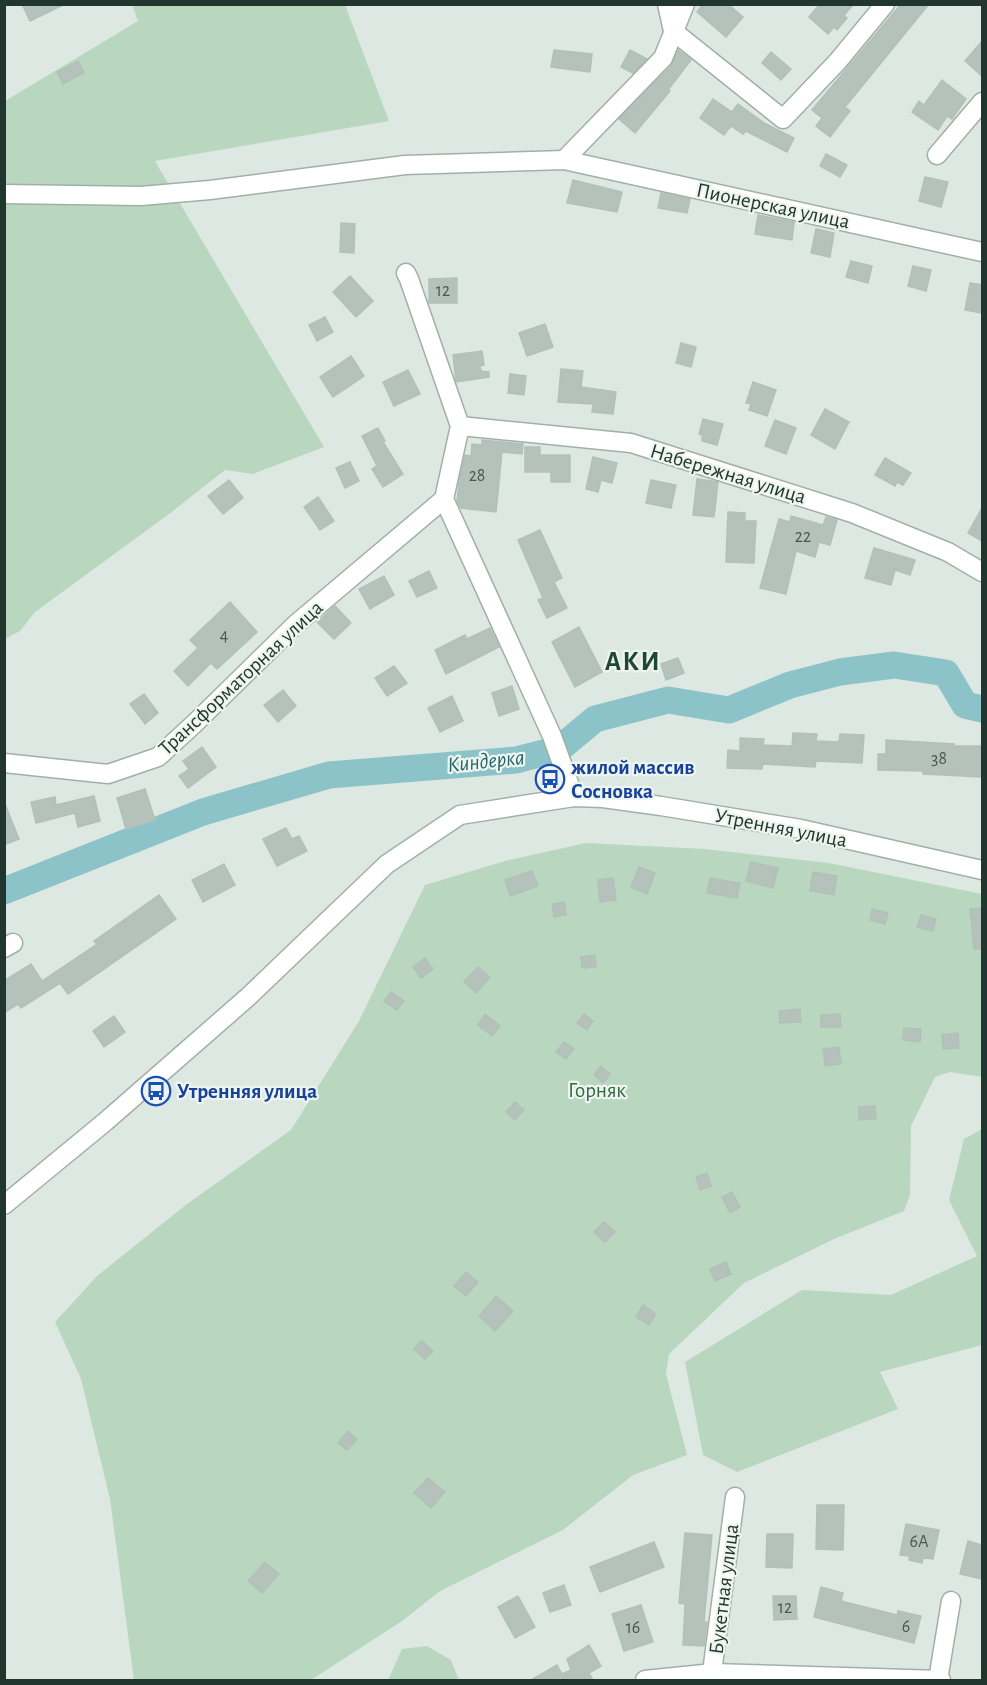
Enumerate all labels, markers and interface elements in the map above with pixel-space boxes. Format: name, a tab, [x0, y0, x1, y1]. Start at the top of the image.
street label: Пионерская улица	[694, 179, 852, 233]
house number: 12	[436, 282, 450, 300]
street label: Набережная улица	[648, 440, 809, 508]
house number: 28	[469, 467, 485, 485]
house number: 22	[795, 528, 811, 546]
street label: Трансформаторная улица	[155, 597, 327, 759]
house number: 4	[220, 627, 229, 645]
district label: АКИ	[605, 648, 661, 675]
water label: Киндерка	[446, 746, 526, 777]
house number: 38	[931, 750, 947, 768]
place label: жилой массив Сосновка	[571, 757, 695, 802]
bus stop icon: жилой массив Сосновка	[534, 763, 566, 795]
street label: Утренняя улица	[713, 805, 849, 851]
bus stop icon: Утренняя улица	[140, 1075, 172, 1107]
park label: Горняк	[568, 1080, 626, 1101]
place label: Утренняя улица	[177, 1081, 317, 1102]
street label: Букетная улица	[706, 1522, 742, 1655]
house number: 6А	[909, 1533, 929, 1551]
house number: 12	[778, 1599, 792, 1617]
house number: 6	[902, 1618, 910, 1636]
house number: 16	[626, 1619, 640, 1637]

